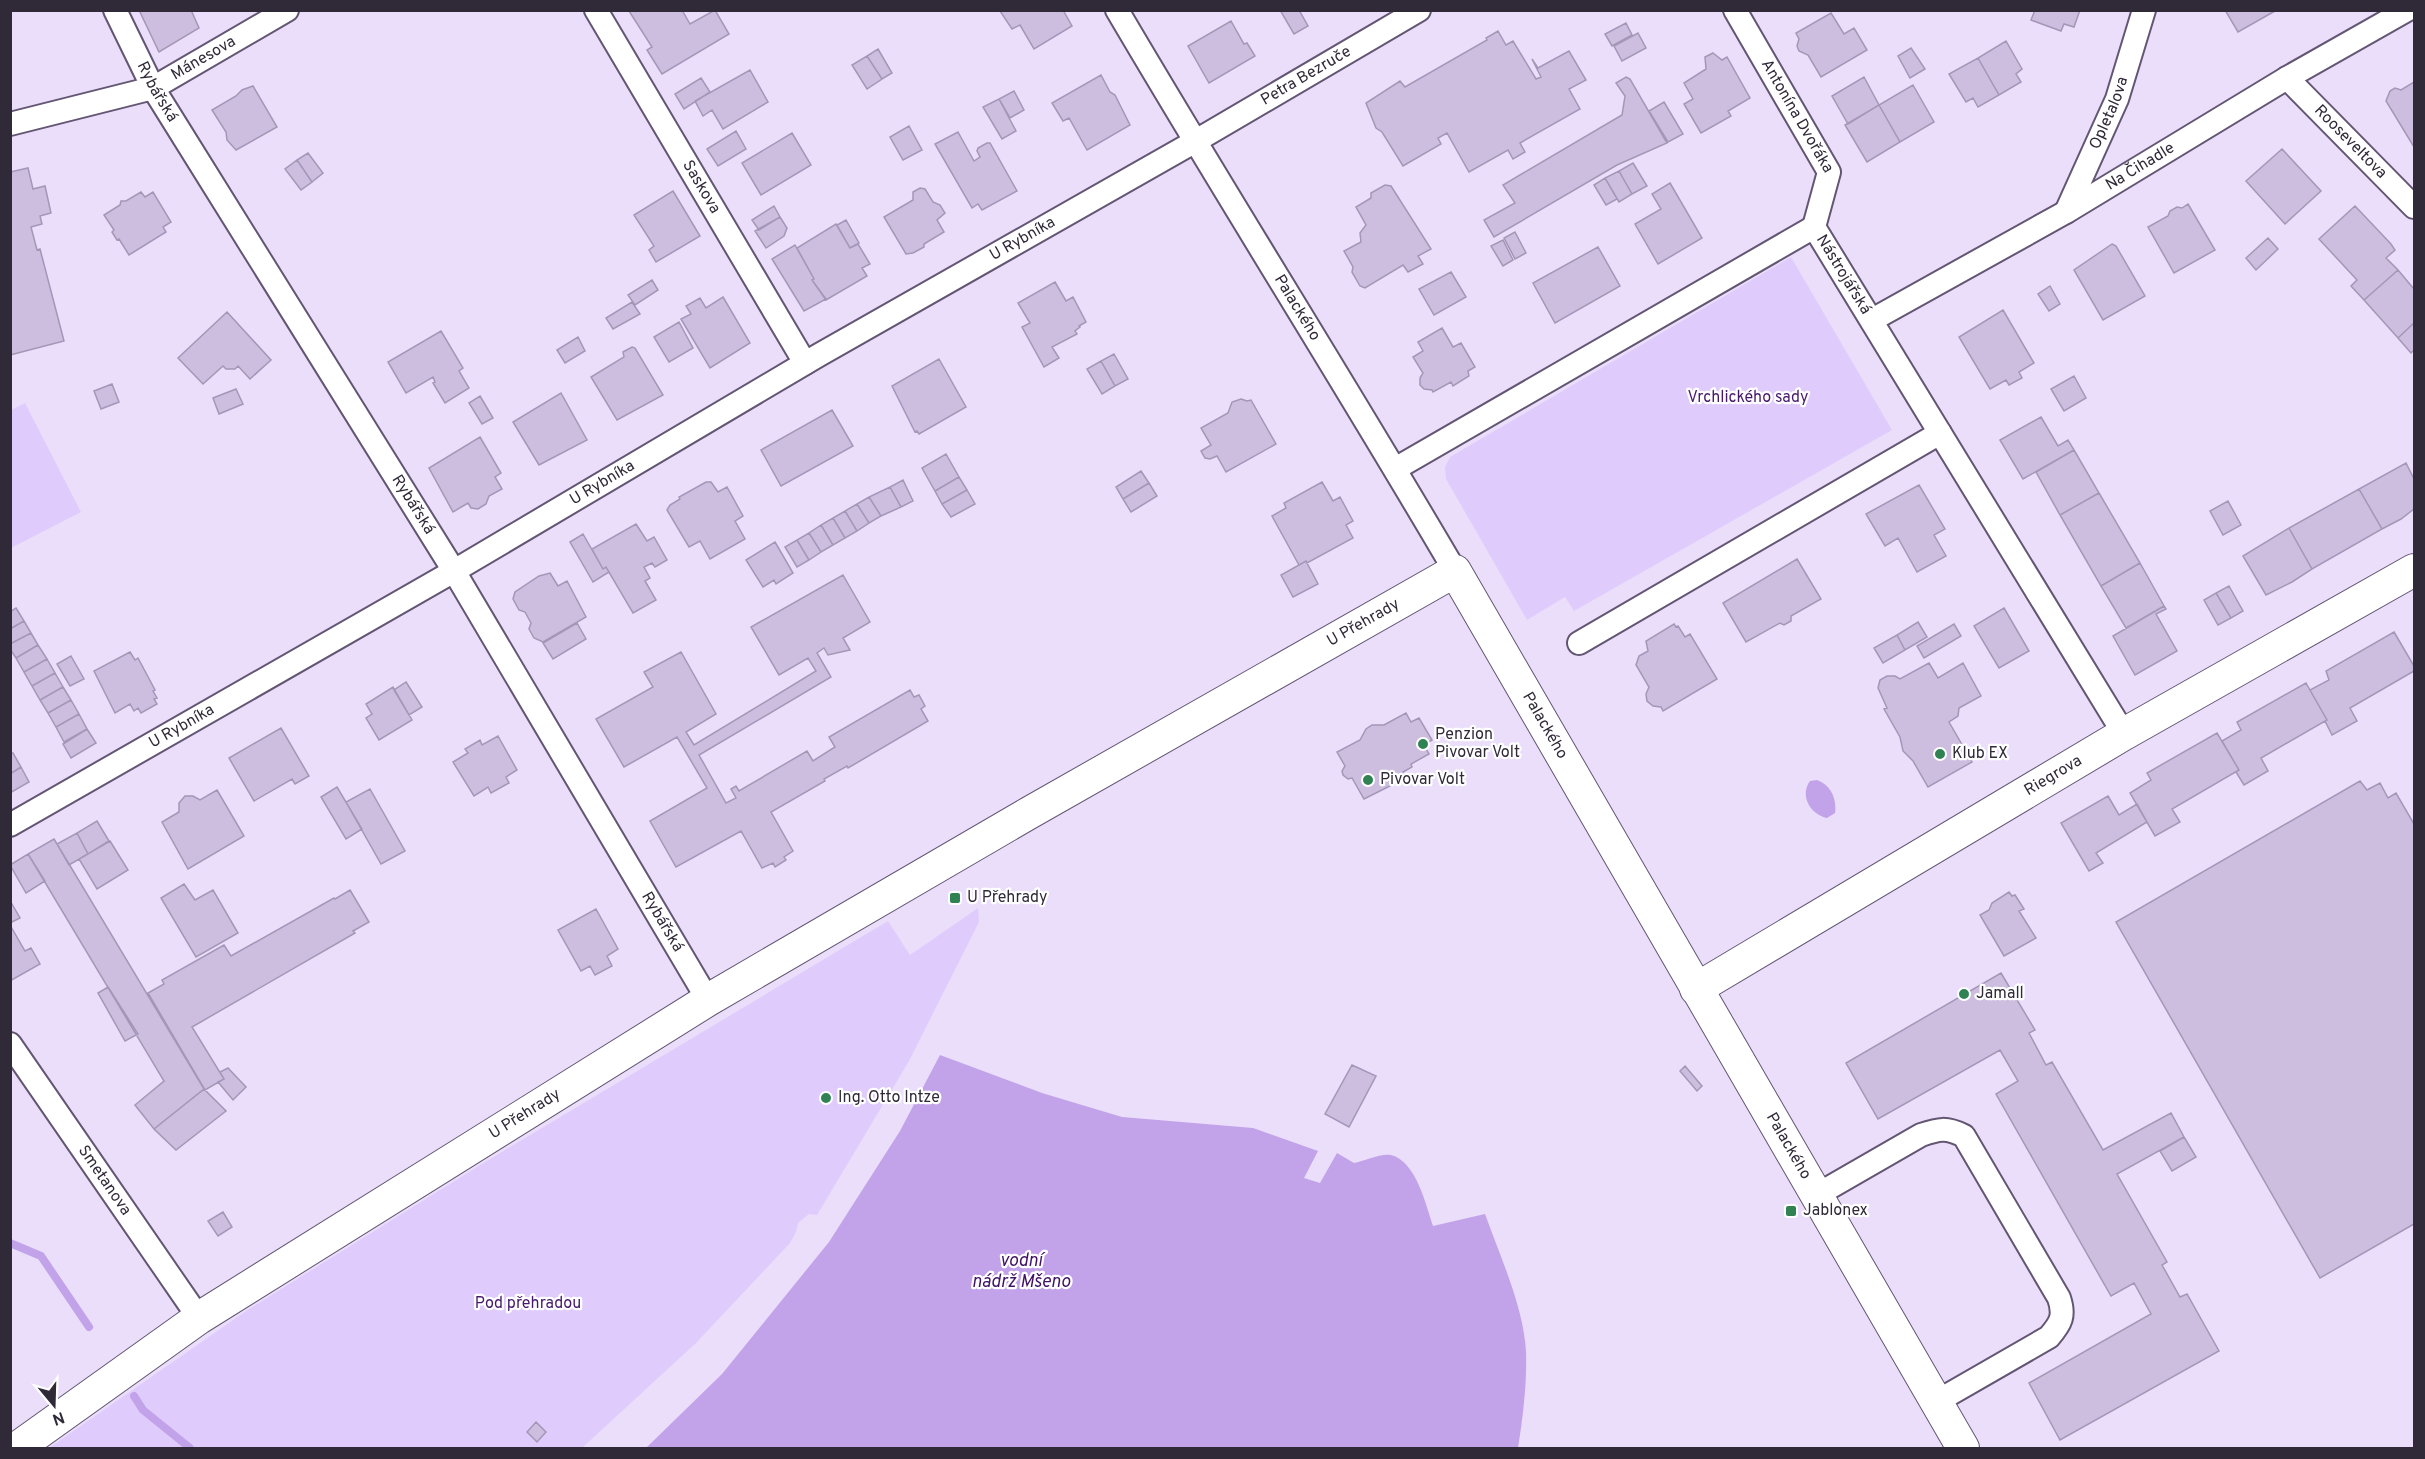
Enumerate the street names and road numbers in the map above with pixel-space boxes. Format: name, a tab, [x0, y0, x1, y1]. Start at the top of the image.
street label: Mánesova	[168, 32, 240, 85]
street label: Petra Bezruče	[1257, 42, 1355, 110]
street label: Antonína Dvořáka	[1756, 56, 1837, 177]
street label: Rybářská	[132, 58, 182, 126]
street label: Opletalova	[2085, 74, 2133, 153]
street label: Rooseveltova	[2309, 101, 2391, 183]
street label: Na Čihadle	[2102, 138, 2178, 195]
street label: Saskova	[677, 157, 725, 218]
street label: U Rybníka	[986, 213, 1059, 266]
street label: Nástrojářská	[1811, 231, 1875, 318]
street label: Palackého	[1269, 271, 1325, 345]
street label: U Rybníka	[566, 456, 639, 510]
street label: Rybářská	[387, 471, 439, 538]
street label: U Přehrady	[1324, 594, 1403, 652]
street label: Palackého	[1517, 689, 1572, 763]
street label: U Rybníka	[146, 700, 218, 753]
street label: Riegrova	[2021, 751, 2086, 801]
street label: Rybářská	[636, 888, 687, 956]
street label: U Přehrady	[485, 1085, 564, 1144]
street label: Palackého	[1761, 1109, 1815, 1183]
street label: Smetanova	[73, 1142, 135, 1220]

